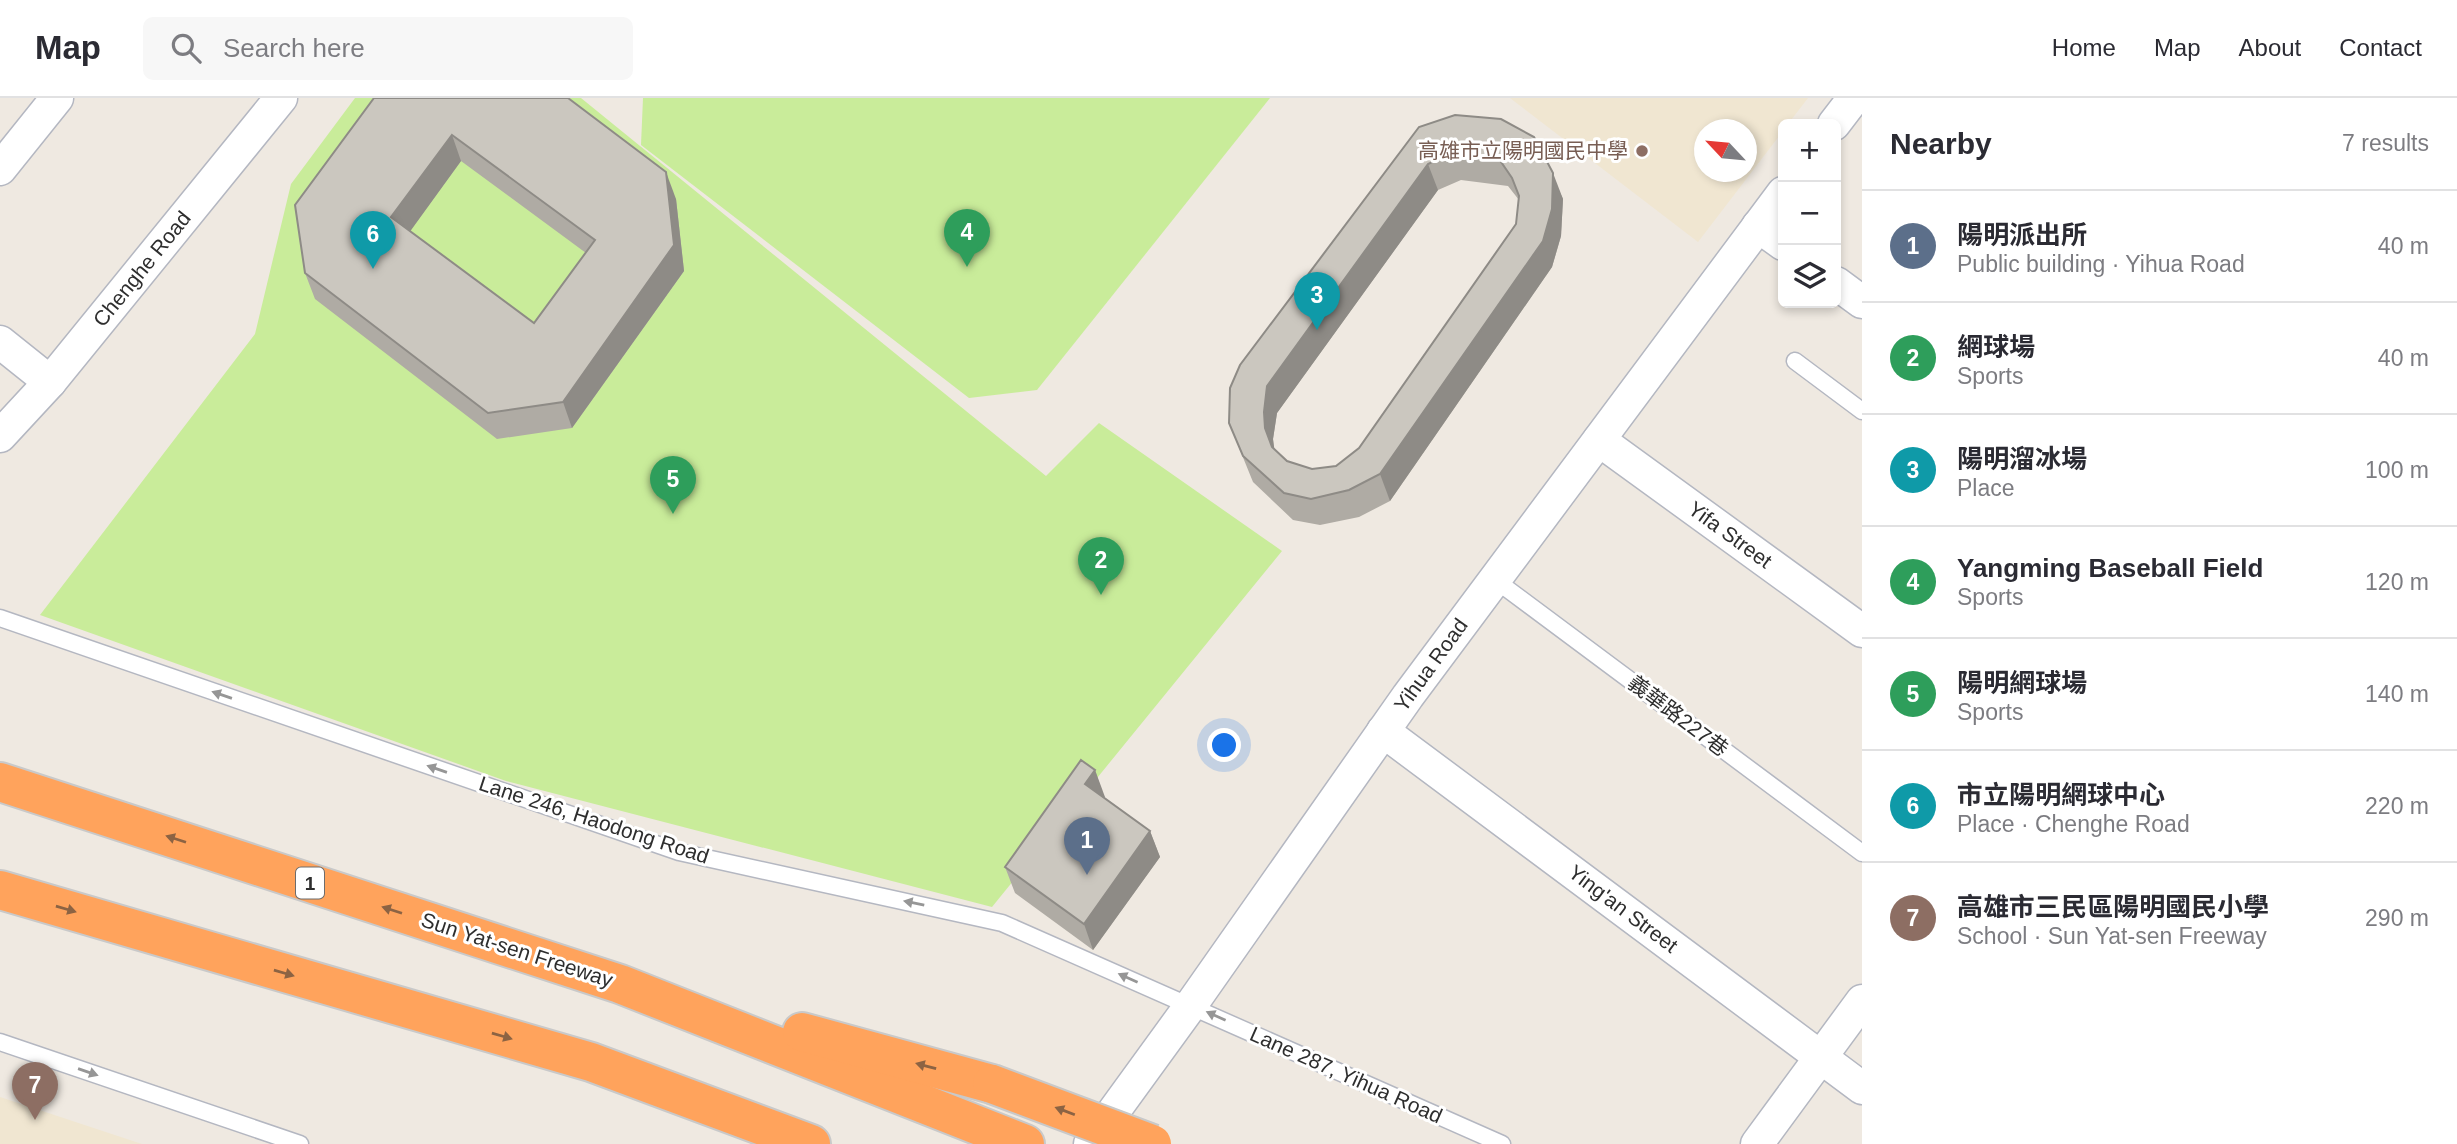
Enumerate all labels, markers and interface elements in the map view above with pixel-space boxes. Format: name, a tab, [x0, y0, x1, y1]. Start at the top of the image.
search box	[143, 17, 633, 80]
text: Map	[35, 29, 101, 66]
icon: search	[167, 29, 205, 67]
text: Search here	[223, 33, 365, 63]
text: Home	[2052, 34, 2116, 61]
text: Map	[2154, 34, 2201, 61]
text: About	[2239, 34, 2301, 61]
text: Contact	[2339, 34, 2422, 61]
north arrow	[1694, 119, 1757, 182]
map controls	[1778, 119, 1841, 308]
button: +	[1778, 119, 1841, 182]
text: Nearby	[1890, 127, 1992, 160]
text: 7 results	[2342, 130, 2429, 156]
place label: 高雄市立陽明國民中學	[1418, 139, 1628, 162]
marker: 高雄市立陽明國民中學	[1634, 143, 1650, 159]
button: −	[1778, 182, 1841, 245]
street label: Chenghe Road	[88, 207, 195, 331]
pin: 4	[944, 209, 990, 267]
pin: 6	[350, 211, 396, 269]
text: 陽明派出所	[1957, 220, 2087, 250]
text: 1	[1907, 233, 1919, 259]
text: 40 m	[2378, 233, 2429, 259]
button: layers	[1778, 245, 1841, 308]
text: Public building · Yihua Road	[1957, 251, 2245, 277]
pin: 3	[1294, 272, 1340, 330]
text: 網球場	[1957, 332, 2035, 362]
text: 2	[1907, 345, 1919, 371]
text: 40 m	[2378, 345, 2429, 371]
text: Sports	[1957, 363, 2023, 389]
text: 陽明溜冰場	[1957, 444, 2087, 474]
pin: 5	[650, 456, 696, 514]
text: 3	[1907, 457, 1919, 483]
text: 100 m	[2365, 457, 2429, 483]
text: Place	[1957, 475, 2015, 501]
street label: Yifa Street	[1684, 497, 1777, 573]
pin: 2	[1078, 537, 1124, 595]
text: Yangming Baseball Field	[1957, 553, 2263, 583]
text: 4	[1907, 569, 1919, 595]
text: 120 m	[2365, 569, 2429, 595]
text: Sports	[1957, 584, 2023, 610]
street label: Yihua Road	[1389, 614, 1472, 716]
text: 陽明網球場	[1957, 668, 2087, 698]
street label: 義華路227巷	[1624, 671, 1733, 761]
text: 5	[1907, 681, 1919, 707]
text: 140 m	[2365, 681, 2429, 707]
one-way arrow	[211, 689, 232, 700]
text: Sports	[1957, 699, 2023, 725]
your location	[1207, 728, 1241, 762]
one-way arrow	[426, 763, 447, 774]
street label: Lane 246, Haodong Road	[476, 771, 712, 868]
text: 市立陽明網球中心	[1957, 780, 2165, 810]
text: 6	[1907, 793, 1919, 819]
text: 220 m	[2365, 793, 2429, 819]
text: Place · Chenghe Road	[1957, 811, 2190, 837]
pin: 1	[1064, 817, 1110, 875]
one-way arrow	[165, 833, 186, 844]
street label: Ying'an Street	[1564, 860, 1682, 957]
road number: 1	[296, 868, 324, 898]
text: 高雄市三民區陽明國民小學	[1957, 892, 2269, 922]
one-way arrow	[903, 898, 925, 909]
one-way arrow	[55, 904, 77, 915]
one-way arrow	[382, 904, 403, 914]
text: 7	[1907, 905, 1919, 931]
text: 290 m	[2365, 905, 2429, 931]
street label: Sun Yat-sen Freeway	[418, 908, 616, 992]
text: School · Sun Yat-sen Freeway	[1957, 923, 2267, 949]
one-way arrow	[274, 968, 295, 978]
one-way arrow	[1118, 972, 1139, 983]
one-way arrow	[1206, 1010, 1226, 1022]
street label: Lane 287, Yihua Road	[1247, 1022, 1446, 1127]
one-way arrow	[492, 1032, 513, 1042]
one-way arrow	[915, 1060, 937, 1071]
pin: 7	[12, 1062, 58, 1120]
one-way arrow	[77, 1067, 98, 1078]
one-way arrow	[1054, 1106, 1075, 1117]

